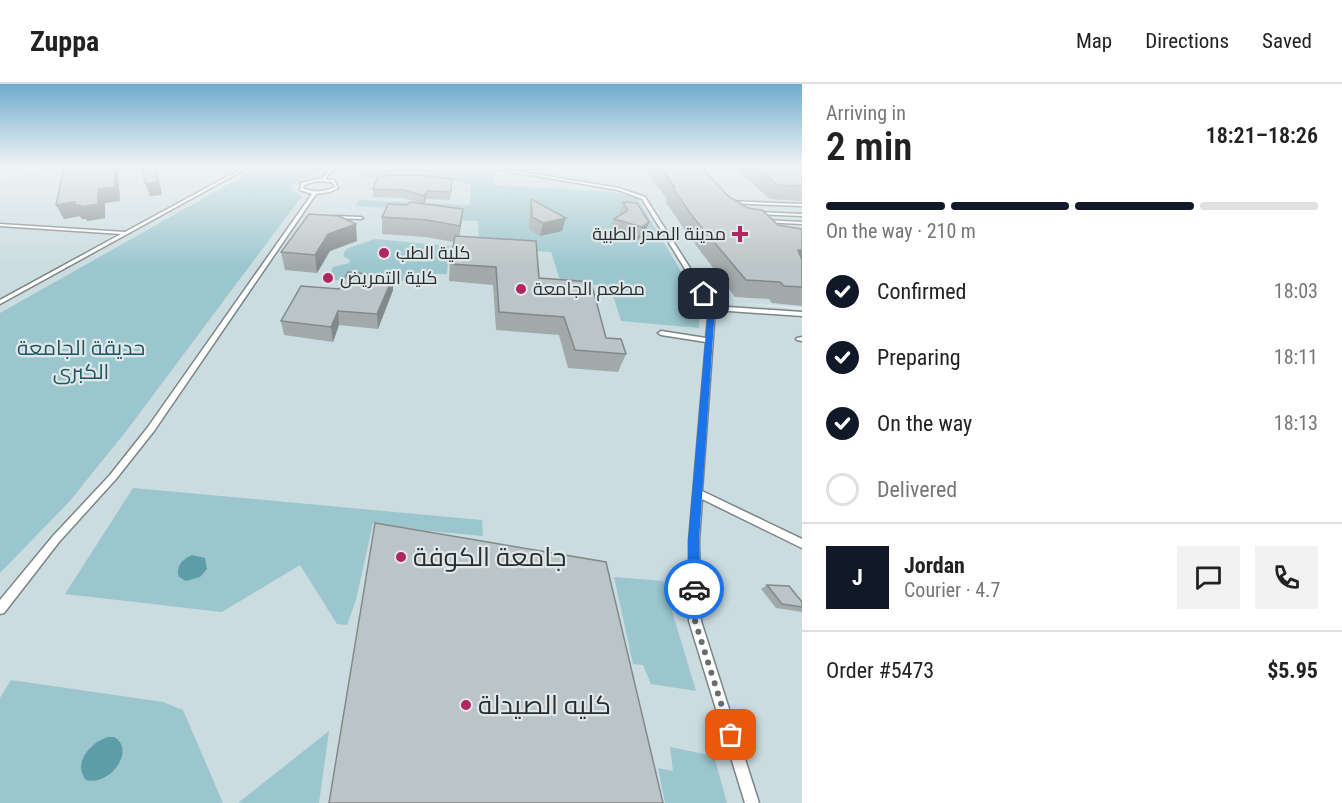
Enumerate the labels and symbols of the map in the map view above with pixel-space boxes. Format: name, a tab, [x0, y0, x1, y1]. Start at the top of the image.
place label: مدينة الصدر الطبية	[592, 223, 726, 245]
marker: مدينة الصدر الطبية	[731, 225, 749, 243]
place label: كلية الطب	[396, 242, 471, 263]
marker: كلية الطب	[377, 246, 391, 260]
place label: كلية التمريض	[340, 267, 438, 289]
pin	[678, 268, 729, 319]
marker: كلية التمريض	[321, 271, 335, 285]
place label: مطعم الجامعة	[533, 278, 645, 301]
marker: مطعم الجامعة	[514, 282, 528, 296]
park label: حديقة الجامعة الكبرى	[17, 336, 145, 385]
place label: جامعة الكوفة	[413, 542, 566, 572]
marker: جامعة الكوفة	[394, 550, 408, 564]
courier	[664, 559, 724, 619]
place label: كليه الصيدلة	[478, 690, 611, 720]
marker: كليه الصيدلة	[459, 698, 473, 712]
pin	[705, 709, 756, 760]

